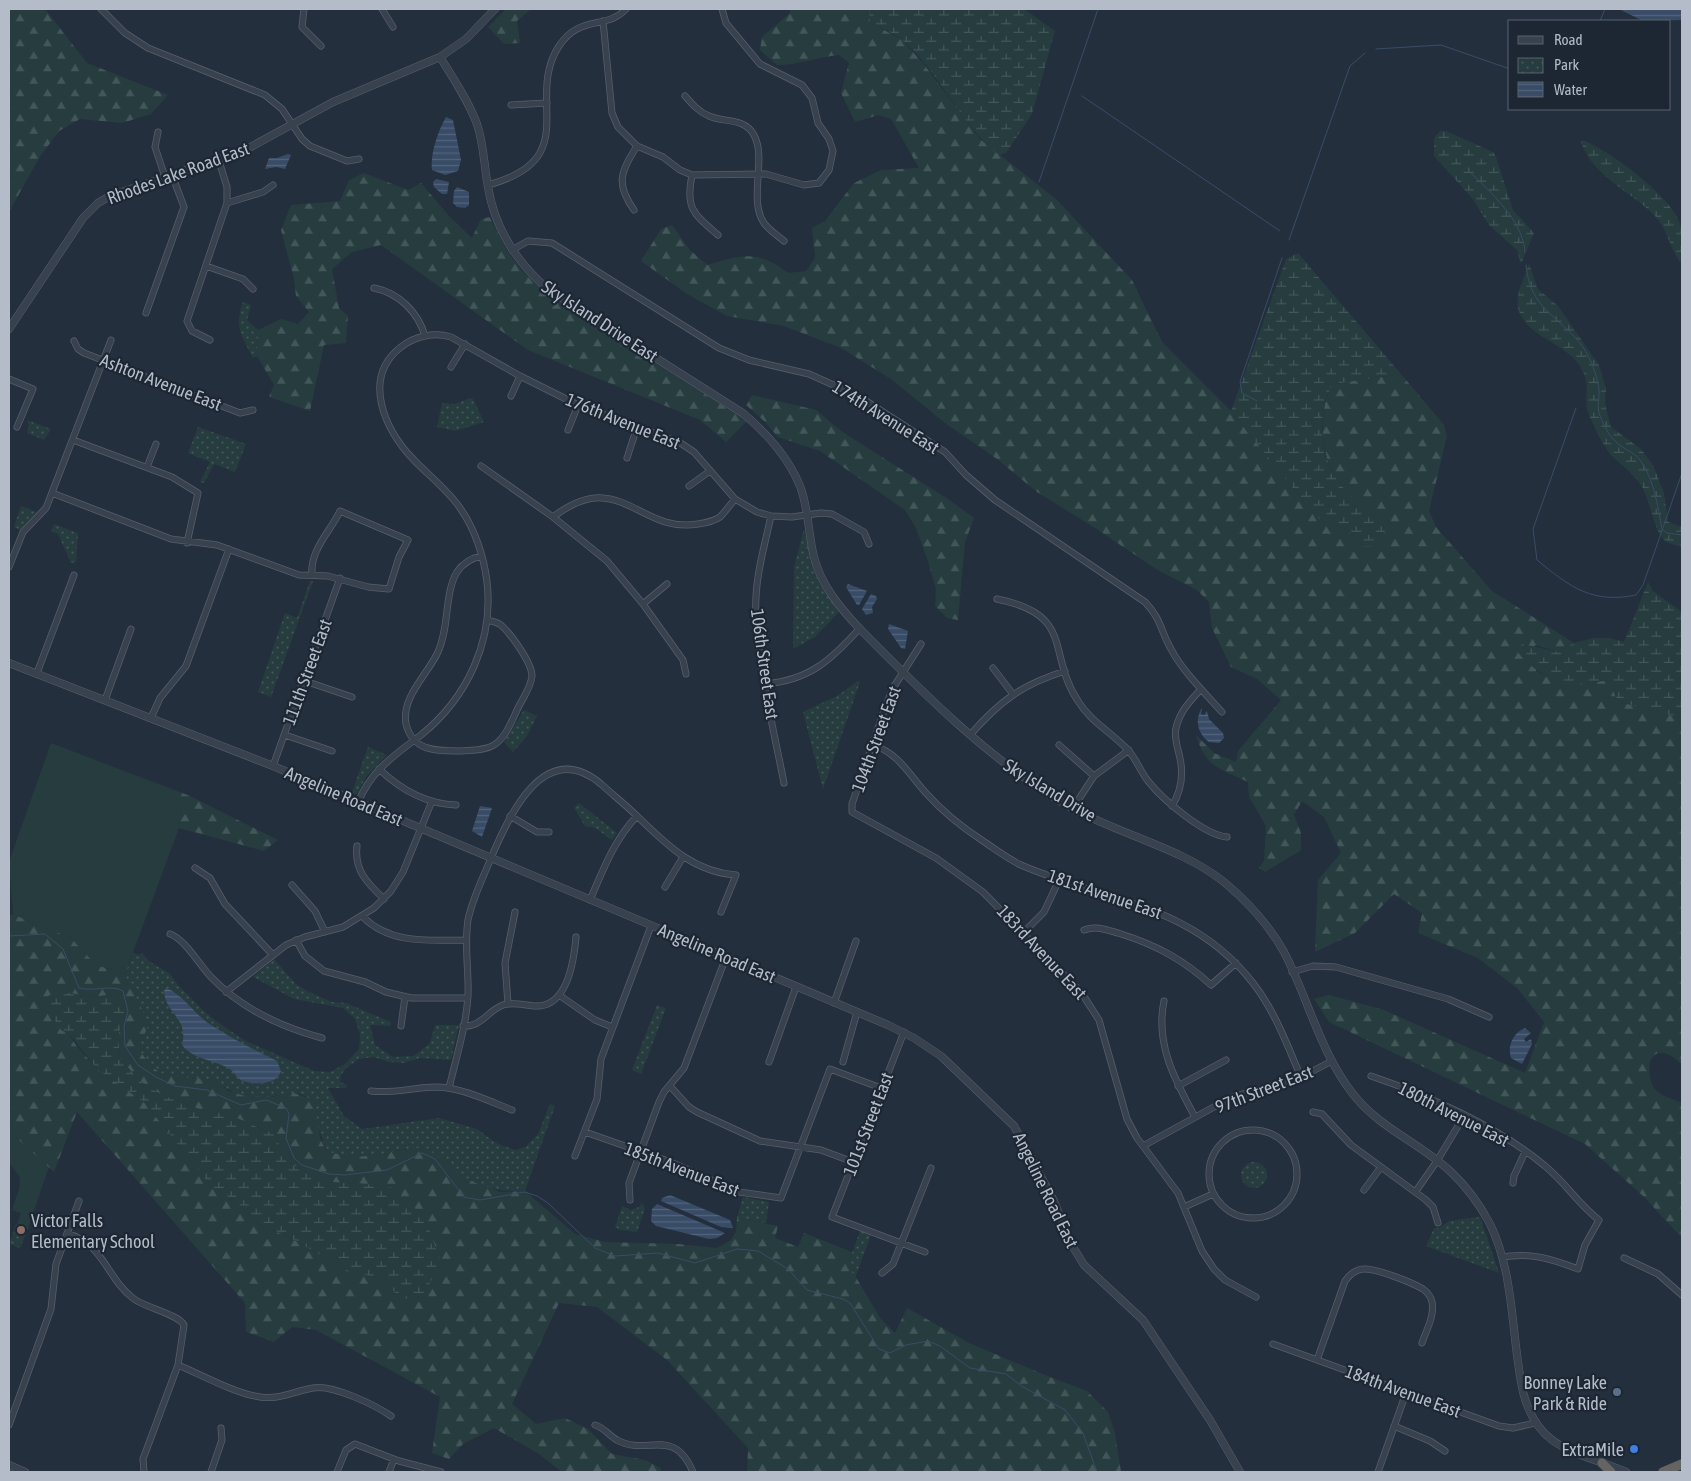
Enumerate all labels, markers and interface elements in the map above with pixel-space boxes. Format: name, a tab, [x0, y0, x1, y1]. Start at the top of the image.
legend	[1508, 20, 1671, 110]
text: Road	[1554, 31, 1583, 48]
text: Park	[1554, 56, 1579, 73]
text: Water	[1554, 81, 1587, 98]
street label: Rhodes Lake Road East	[104, 138, 252, 208]
street label: Sky Island Drive East	[538, 276, 662, 366]
street label: Ashton Avenue East	[97, 349, 225, 415]
street label: 174th Avenue East	[829, 376, 943, 458]
street label: 176th Avenue East	[563, 388, 683, 454]
street label: 106th Street East	[747, 607, 783, 721]
street label: 111th Street East	[278, 616, 336, 728]
street label: 104th Street East	[847, 683, 905, 795]
street label: Sky Island Drive	[1000, 754, 1100, 826]
street label: Angeline Road East	[282, 762, 406, 830]
street label: 181st Avenue East	[1045, 865, 1165, 923]
street label: 183rd Avenue East	[993, 900, 1091, 1004]
street label: Angeline Road East	[655, 919, 779, 987]
street label: 97th Street East	[1212, 1061, 1316, 1117]
street label: 101st Street East	[839, 1069, 897, 1179]
street label: 180th Avenue East	[1395, 1077, 1513, 1151]
street label: Angeline Road East	[1009, 1129, 1083, 1251]
street label: 185th Avenue East	[621, 1137, 743, 1201]
place label: Victor Falls Elementary School	[31, 1210, 155, 1252]
marker: Victor Falls Elementary School	[15, 1224, 27, 1236]
street label: 184th Avenue East	[1342, 1360, 1464, 1422]
place label: Bonney Lake Park & Ride	[1524, 1372, 1607, 1414]
marker: Bonney Lake Park & Ride	[1611, 1386, 1623, 1398]
place label: ExtraMile	[1562, 1439, 1624, 1460]
marker: ExtraMile	[1628, 1443, 1640, 1455]

